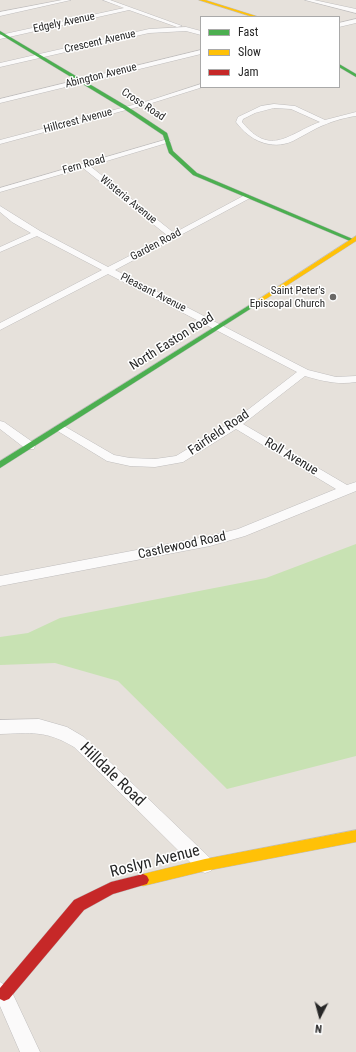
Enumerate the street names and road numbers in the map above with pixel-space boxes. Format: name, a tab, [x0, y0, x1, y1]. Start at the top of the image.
street label: Edgely Avenue	[32, 10, 96, 36]
street label: Crescent Avenue	[63, 27, 137, 57]
street label: Abington Avenue	[64, 61, 138, 91]
street label: Cross Road	[119, 86, 167, 124]
street label: Hillcrest Avenue	[42, 106, 114, 136]
street label: Fern Road	[61, 153, 107, 177]
street label: Wisteria Avenue	[97, 173, 159, 227]
street label: Garden Road	[128, 226, 184, 264]
street label: Pleasant Avenue	[118, 271, 188, 315]
street label: North Easton Road	[127, 310, 217, 374]
street label: Fairfield Road	[186, 407, 252, 459]
street label: Roll Avenue	[261, 435, 321, 479]
street label: Castlewood Road	[137, 529, 227, 563]
street label: Hilldale Road	[75, 739, 149, 811]
street label: Roslyn Avenue	[108, 842, 202, 882]

